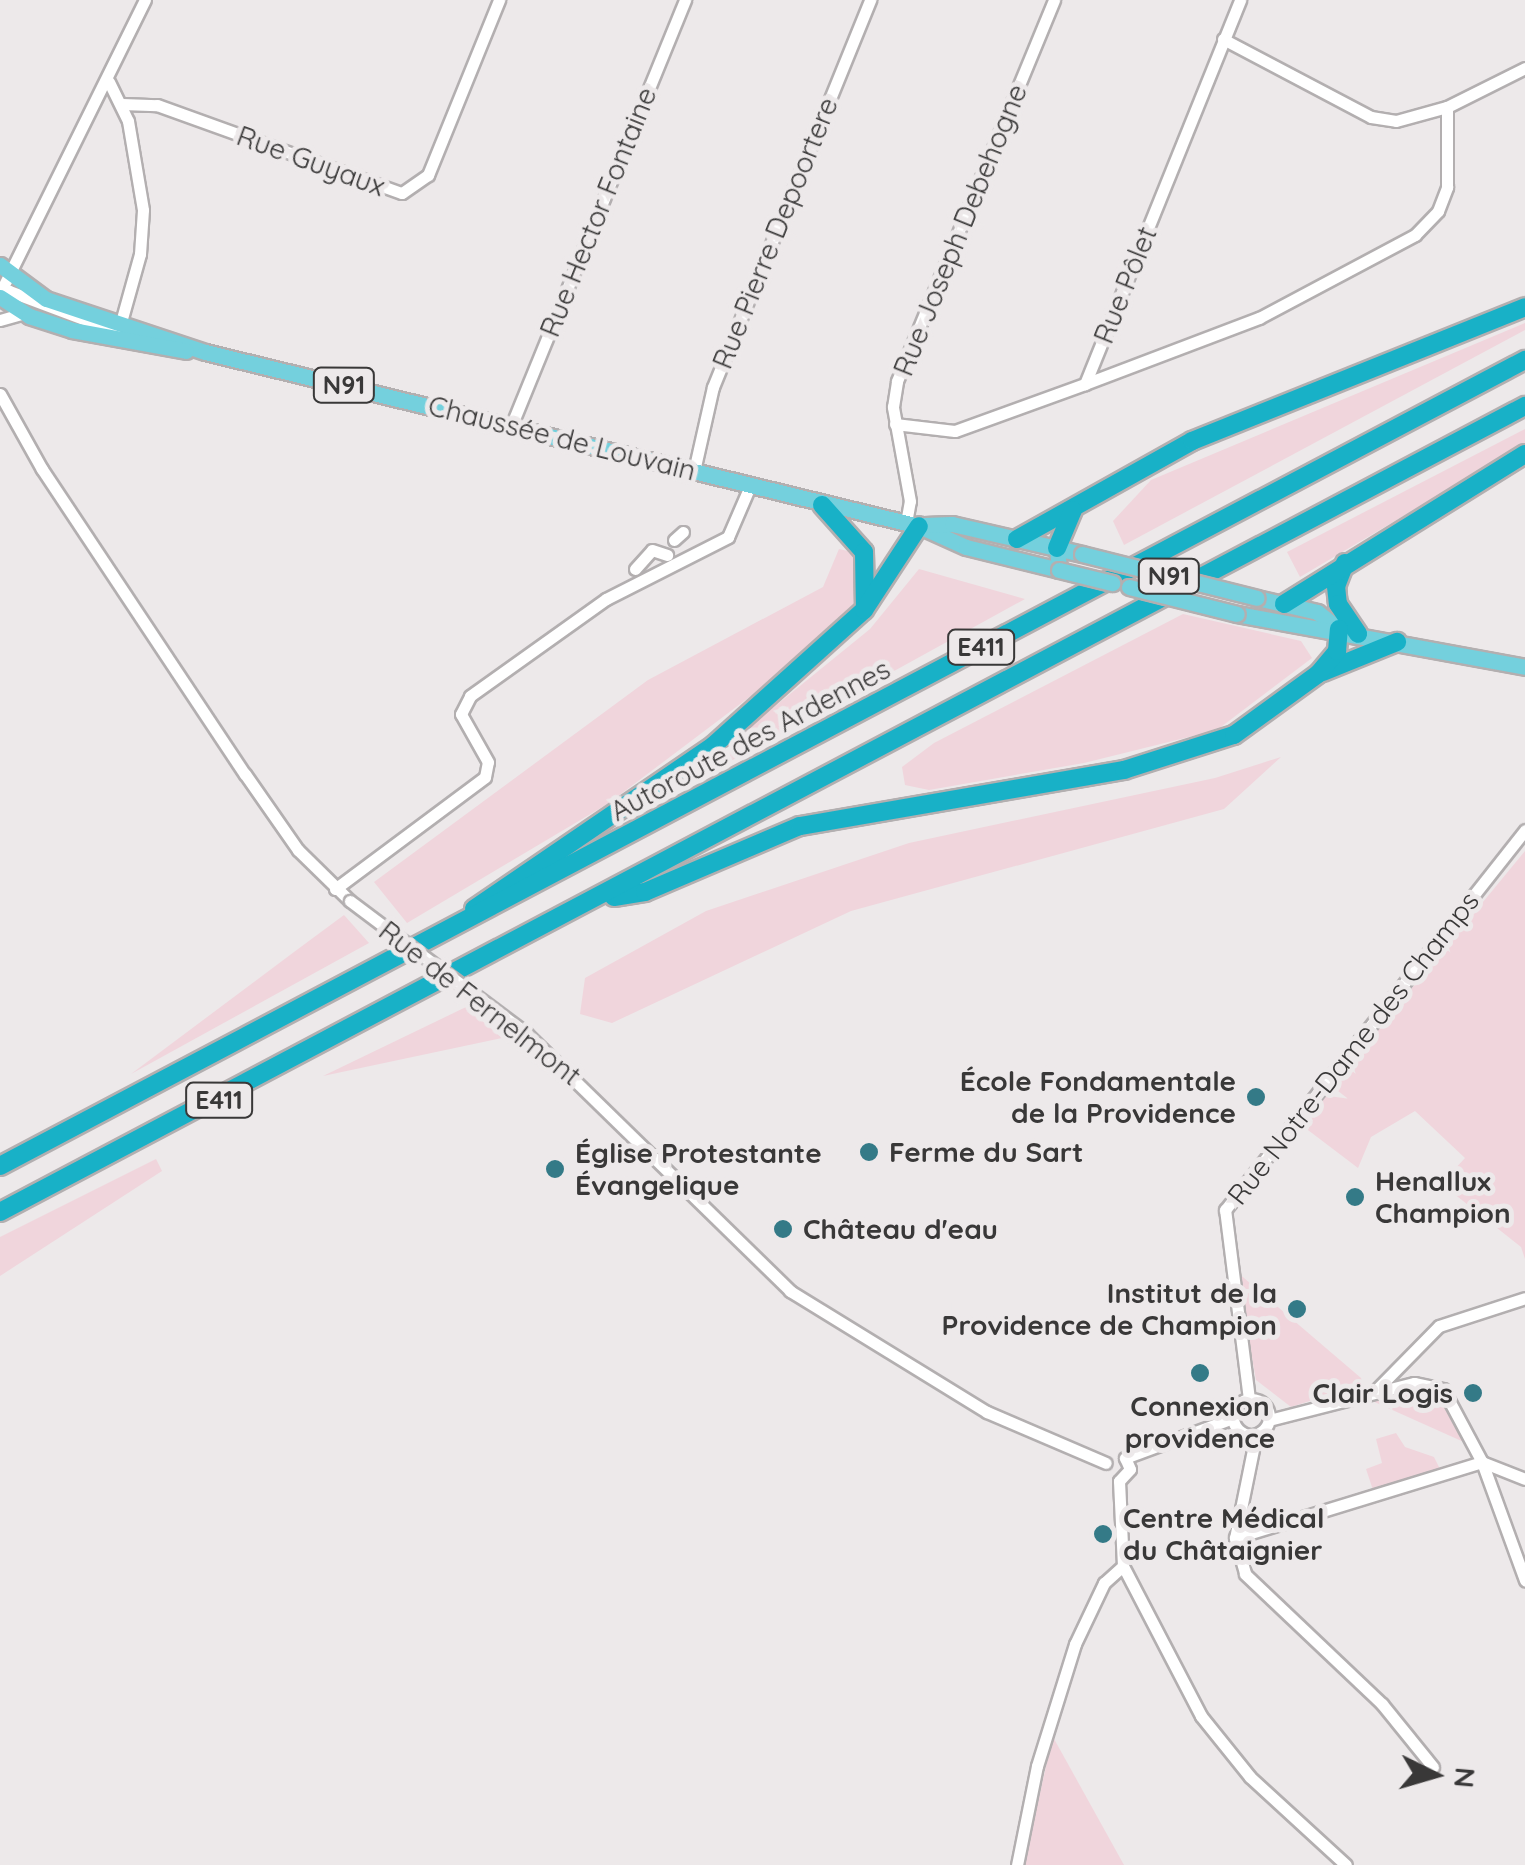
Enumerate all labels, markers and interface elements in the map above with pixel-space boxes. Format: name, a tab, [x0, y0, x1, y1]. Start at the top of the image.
street label: Rue Joseph Debehogne	[886, 79, 1034, 381]
street label: Rue Hector Fontaine	[533, 82, 663, 342]
street label: Rue Pierre Depoortere	[705, 92, 845, 374]
street label: Rue Guyaux	[232, 119, 390, 203]
street label: Rue Pôlet	[1086, 222, 1164, 348]
road number: N91	[312, 365, 376, 405]
street label: Chaussée de Louvain	[425, 389, 699, 487]
road number: N91	[1136, 556, 1202, 596]
road number: E411	[946, 627, 1016, 667]
street label: Autoroute des Ardennes	[604, 652, 896, 828]
street label: Rue Notre-Dame des Champs	[1220, 885, 1486, 1211]
street label: Rue de Fernelmont	[372, 914, 588, 1092]
place label: École Fondamentale de la Providence	[960, 1064, 1236, 1130]
road number: E411	[184, 1080, 254, 1120]
marker: École Fondamentale de la Providence	[1245, 1086, 1267, 1108]
place label: Ferme du Sart	[889, 1135, 1083, 1169]
place label: Église Protestante Évangelique	[575, 1136, 822, 1202]
marker: Ferme du Sart	[858, 1141, 880, 1163]
marker: Église Protestante Évangelique	[544, 1158, 566, 1180]
place label: Henallux Champion	[1375, 1164, 1511, 1230]
marker: Henallux Champion	[1344, 1186, 1366, 1208]
place label: Château d'eau	[803, 1212, 998, 1246]
marker: Château d'eau	[772, 1218, 794, 1240]
place label: Institut de la Providence de Champion	[942, 1276, 1277, 1342]
marker: Institut de la Providence de Champion	[1286, 1298, 1308, 1320]
marker: Connexion providence	[1189, 1362, 1211, 1384]
place label: Clair Logis	[1313, 1376, 1453, 1410]
marker: Clair Logis	[1462, 1382, 1484, 1404]
place label: Connexion providence	[1125, 1389, 1275, 1455]
place label: Centre Médical du Châtaignier	[1123, 1501, 1324, 1567]
marker: Centre Médical du Châtaignier	[1092, 1523, 1114, 1545]
north arrow	[1385, 1725, 1485, 1825]
text: N	[1447, 1766, 1484, 1789]

